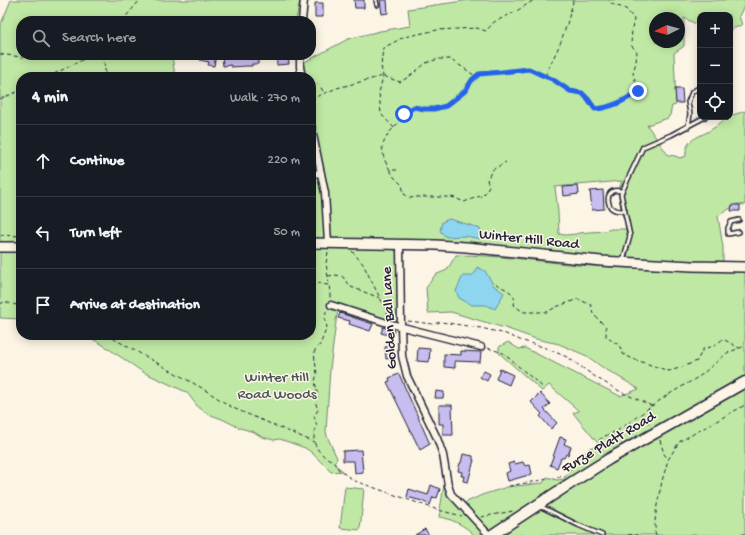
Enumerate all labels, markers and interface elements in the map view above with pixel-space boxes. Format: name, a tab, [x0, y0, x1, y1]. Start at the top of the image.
north arrow	[649, 12, 685, 48]
map controls	[697, 12, 733, 120]
button: +	[697, 12, 733, 48]
search box	[16, 16, 316, 60]
icon: search	[30, 27, 52, 49]
text: Search here	[62, 29, 136, 47]
button: −	[697, 48, 733, 84]
route end	[629, 82, 647, 100]
button: locate	[697, 84, 733, 120]
text: 4 min	[32, 88, 68, 108]
text: Walk · 270 m	[230, 91, 300, 106]
route start	[395, 105, 413, 123]
icon: ahead	[32, 150, 54, 172]
text: Continue	[70, 152, 124, 170]
text: 220 m	[268, 153, 300, 168]
icon: left	[32, 222, 54, 244]
text: Turn left	[70, 224, 121, 242]
text: 50 m	[273, 225, 300, 240]
street label: Winter Hill Road	[478, 226, 581, 254]
street label: Golden Ball Lane	[378, 266, 402, 370]
icon: arrive	[32, 294, 54, 316]
text: Arrive at destination	[70, 296, 200, 314]
park label: Winter Hill Road Woods	[238, 369, 317, 404]
street label: Furze Platt Road	[558, 407, 660, 479]

